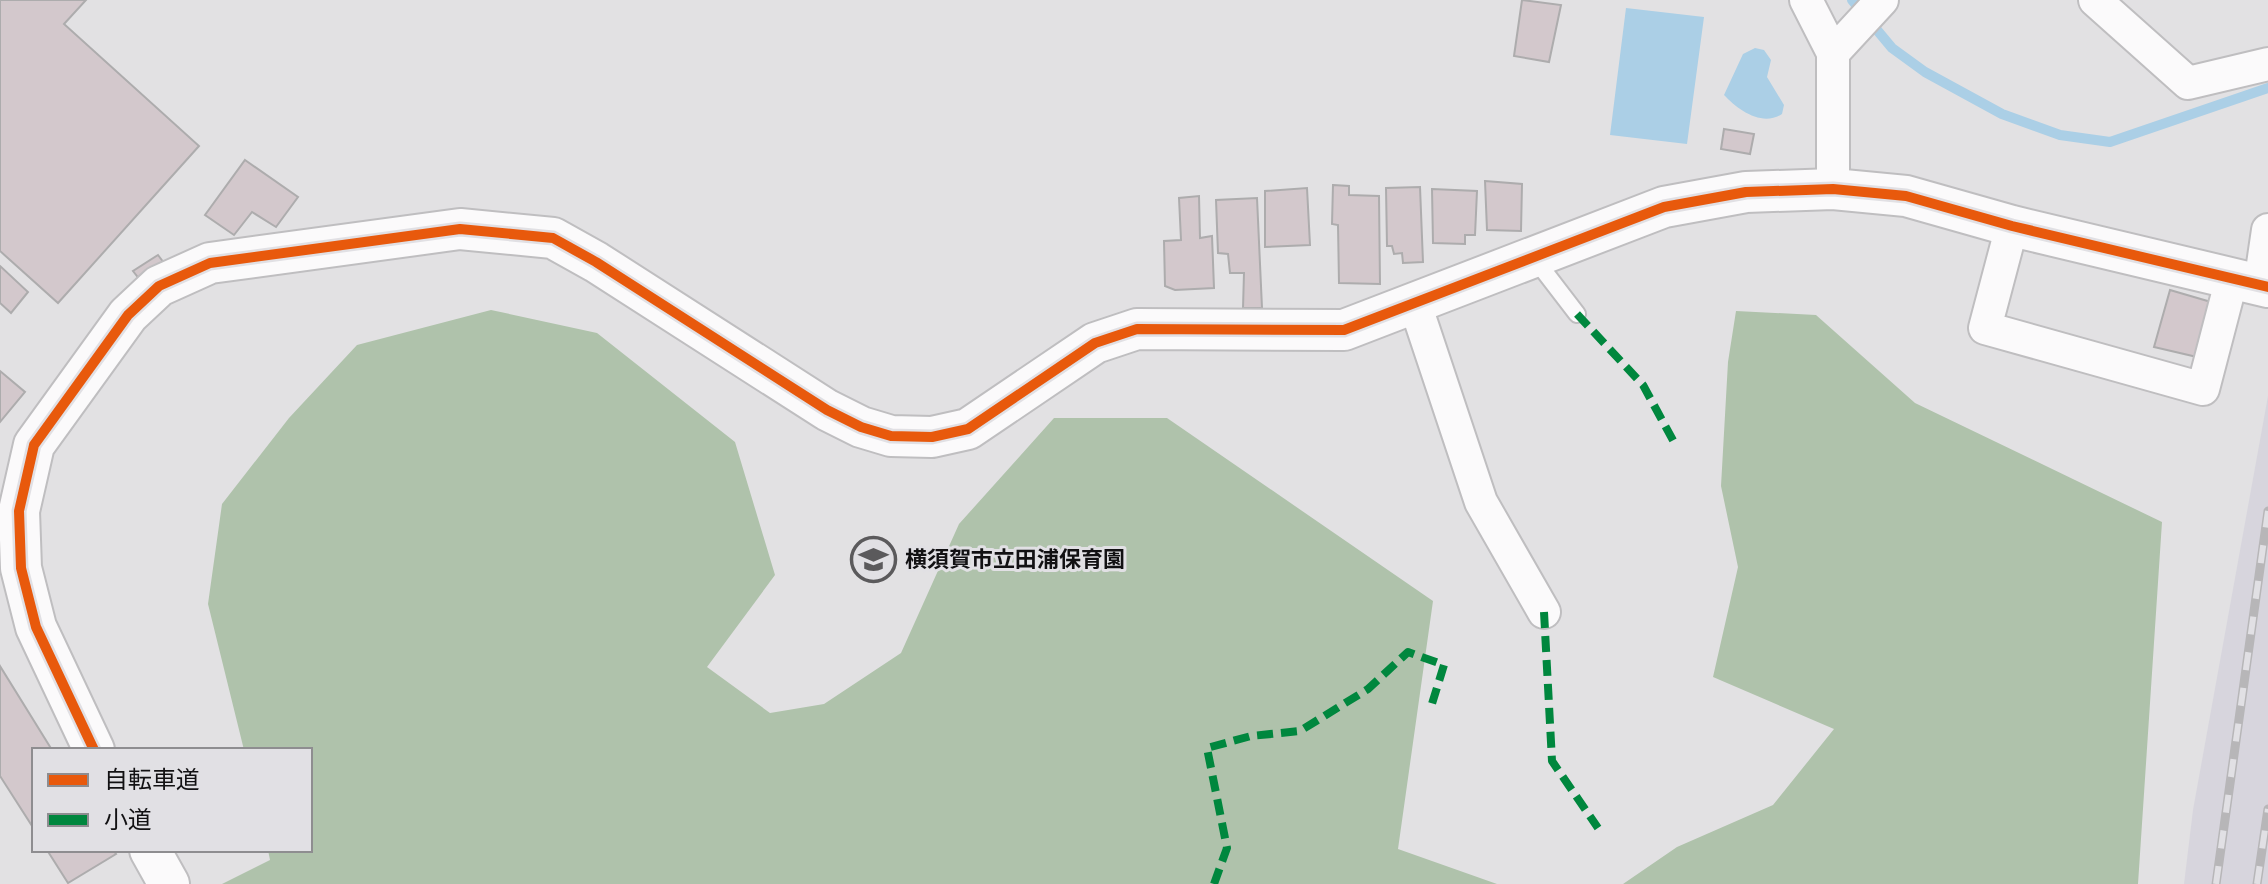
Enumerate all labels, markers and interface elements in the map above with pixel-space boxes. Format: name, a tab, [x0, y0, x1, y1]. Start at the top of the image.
school or university icon: 横須賀市立田浦保育園	[850, 535, 898, 583]
place label: 横須賀市立田浦保育園	[905, 545, 1125, 573]
legend	[32, 748, 312, 852]
text: 自転車道	[104, 764, 200, 795]
text: 小道	[104, 804, 152, 835]

